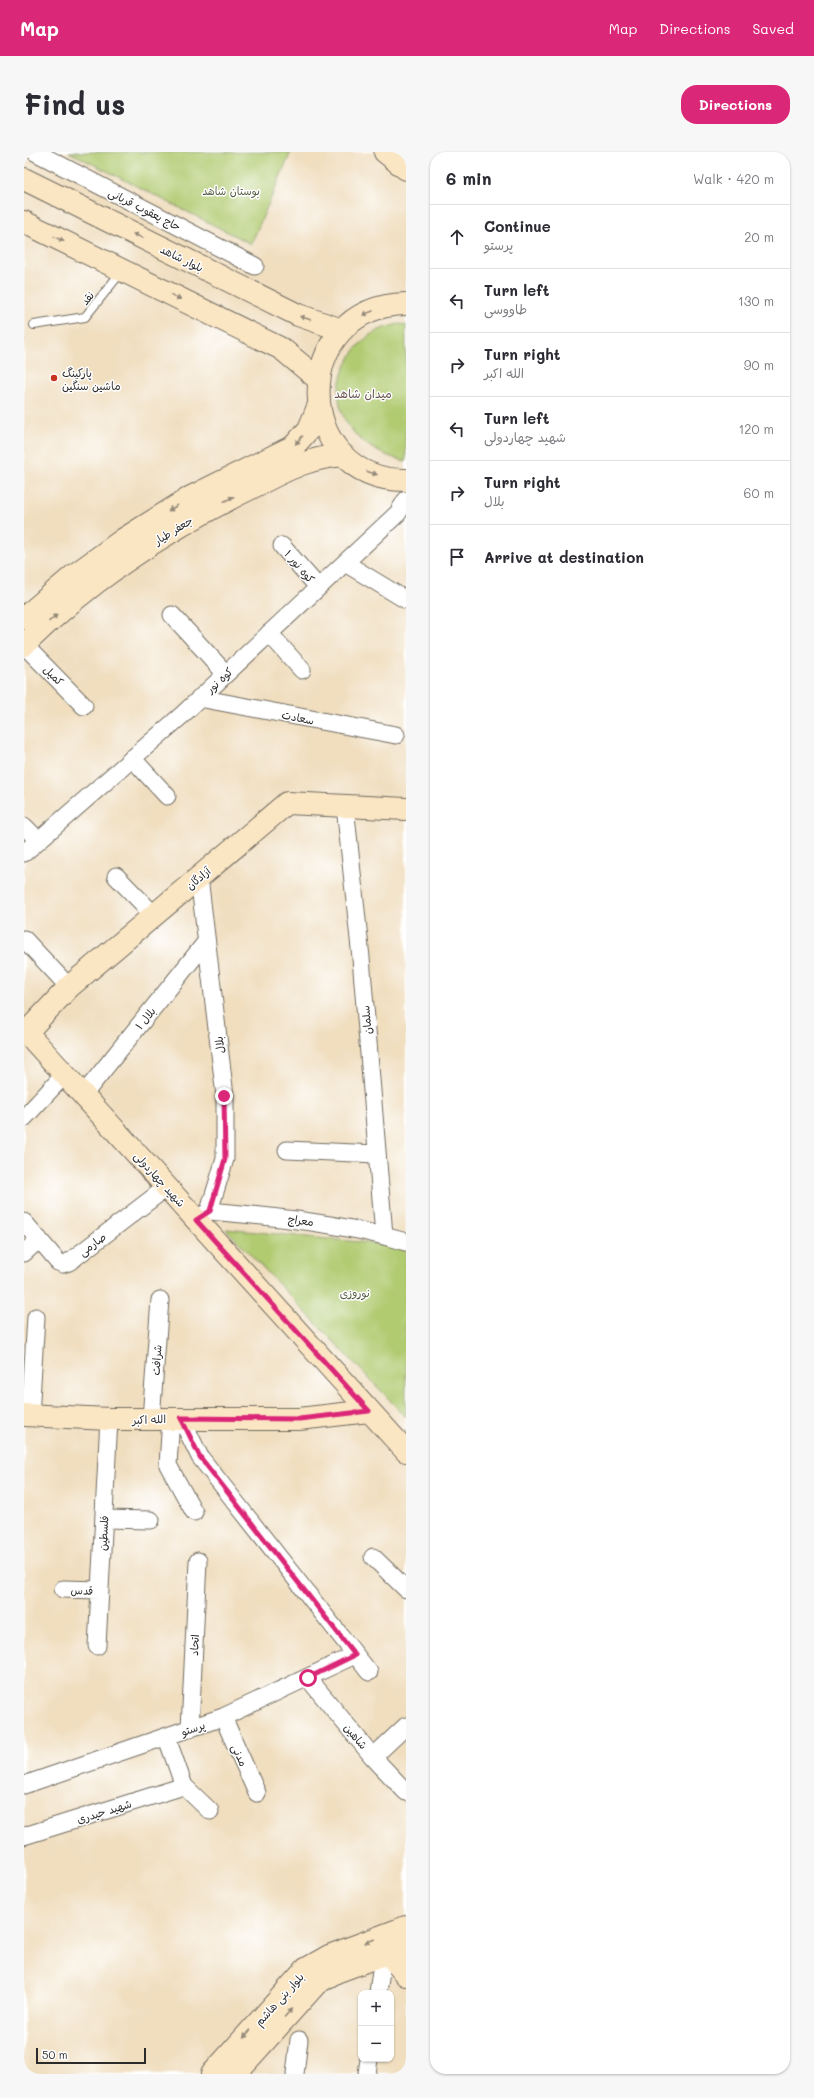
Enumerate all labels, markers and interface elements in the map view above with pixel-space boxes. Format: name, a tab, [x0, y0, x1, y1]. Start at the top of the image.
text: Map	[20, 16, 59, 41]
text: Map	[609, 19, 637, 38]
text: Directions	[659, 19, 730, 38]
text: Saved	[752, 19, 794, 38]
button: Directions	[681, 85, 790, 124]
text: Find us	[24, 86, 125, 122]
text: 6 min	[446, 167, 491, 189]
text: Walk · 420 m	[693, 170, 774, 187]
park label: بوستان شاهد	[202, 183, 260, 199]
street label: حاج یعقوب قربانی	[106, 184, 184, 235]
text: Continue	[484, 216, 551, 236]
icon: ahead	[446, 226, 468, 248]
text: 20 m	[744, 228, 774, 245]
one-way arrow	[133, 233, 144, 239]
one-way arrow	[53, 236, 65, 242]
text: پرستو	[484, 236, 513, 253]
street label: بلوار شاهد	[157, 241, 206, 276]
text: Turn left	[484, 280, 549, 300]
street label: نقد	[77, 288, 97, 308]
icon: left	[446, 290, 468, 312]
text: 130 m	[738, 292, 774, 309]
one-way arrow	[170, 294, 181, 300]
text: طاووسی	[484, 300, 527, 317]
one-way arrow	[362, 310, 374, 316]
one-way arrow	[299, 314, 311, 320]
text: Turn right	[484, 344, 561, 364]
icon: right	[446, 354, 468, 376]
text: 90 m	[744, 356, 774, 373]
text: الله اکبر	[484, 364, 524, 381]
place label: پارکینگ ماشین سنگین	[62, 365, 121, 393]
marker: پارکینگ ماشین سنگین	[49, 373, 59, 383]
district label: میدان شاهد	[334, 385, 392, 401]
text: Turn left	[484, 408, 549, 428]
icon: left	[446, 418, 468, 440]
text: 120 m	[738, 420, 774, 437]
text: شهید چهاردولی	[484, 428, 566, 445]
one-way arrow	[295, 435, 304, 446]
one-way arrow	[367, 471, 379, 477]
text: Turn right	[484, 472, 561, 492]
icon: right	[446, 482, 468, 504]
text: 60 m	[744, 484, 774, 501]
text: بلال	[484, 492, 505, 509]
one-way arrow	[224, 496, 235, 502]
one-way arrow	[167, 505, 179, 512]
street label: جعفر طیار	[150, 512, 195, 548]
street label: کوه نور ۱	[281, 546, 319, 587]
icon: arrive	[446, 546, 468, 568]
text: Arrive at destination	[484, 547, 644, 567]
one-way arrow	[47, 614, 58, 623]
street label: کمیل	[41, 662, 68, 689]
street label: کوه نور	[202, 664, 237, 698]
street label: سعادت	[280, 707, 316, 727]
street label: آزادگان	[182, 862, 215, 893]
street label: بلال ۱	[131, 1004, 159, 1033]
street label: سلمان	[357, 1005, 375, 1035]
street label: بلال	[210, 1035, 228, 1055]
route end	[215, 1087, 233, 1105]
street label: شهید چهاردولی	[130, 1148, 189, 1210]
street label: معراج	[287, 1211, 315, 1230]
street label: صارمی	[75, 1229, 109, 1260]
park label: نوروزی	[340, 1285, 370, 1301]
street label: شرافت	[147, 1344, 165, 1376]
street label: الله اکبر	[131, 1411, 166, 1428]
street label: فلسطین	[95, 1515, 111, 1551]
street label: قدس	[70, 1582, 94, 1598]
street label: اتحاد	[186, 1634, 202, 1656]
route start	[299, 1669, 317, 1687]
street label: پرستو	[178, 1717, 207, 1740]
street label: شاهین	[341, 1720, 371, 1752]
street label: مدنی	[228, 1742, 251, 1769]
street label: شهید حیدری	[75, 1796, 133, 1826]
one-way arrow	[363, 1938, 375, 1944]
street label: بلوار بنی هاشم	[251, 1969, 308, 2030]
map controls	[358, 1990, 394, 2062]
button: +	[358, 1990, 394, 2026]
one-way arrow	[284, 2008, 293, 2018]
button: −	[358, 2026, 394, 2062]
one-way arrow	[242, 2029, 251, 2040]
scale bar	[36, 2046, 146, 2065]
text: 50 m	[42, 2047, 68, 2062]

